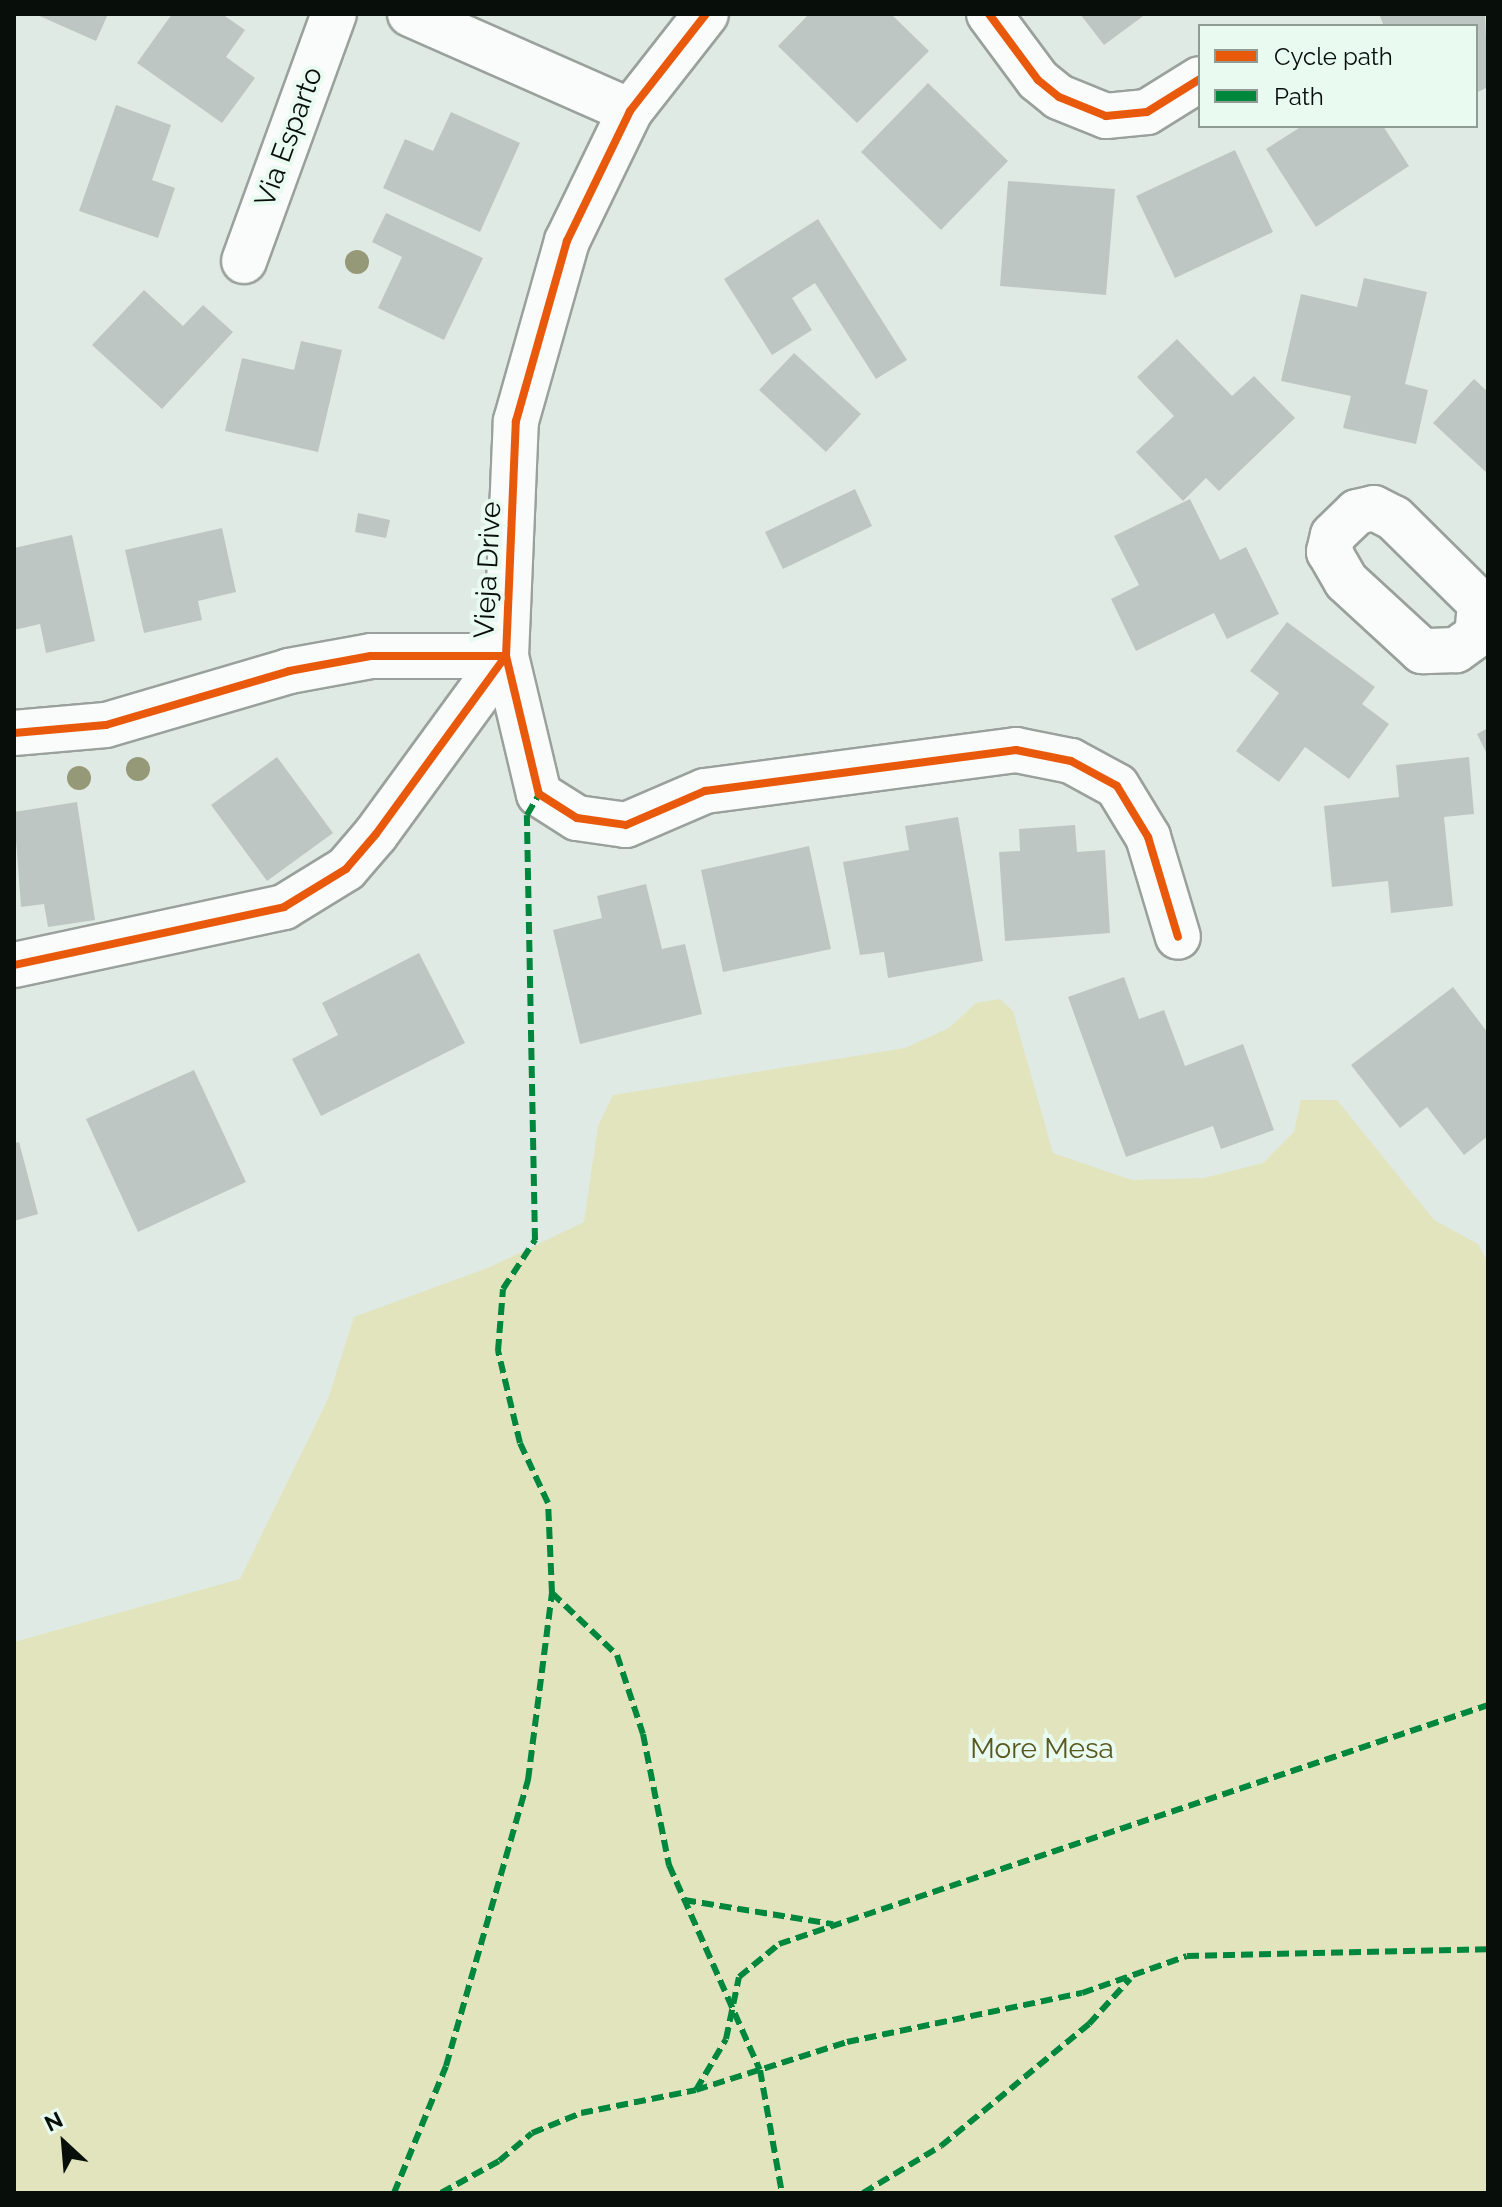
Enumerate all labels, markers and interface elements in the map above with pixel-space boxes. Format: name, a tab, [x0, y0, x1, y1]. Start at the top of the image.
legend	[1198, 24, 1478, 128]
text: Cycle path	[1274, 42, 1393, 71]
street label: Via Esparto	[248, 63, 330, 211]
text: Path	[1274, 82, 1324, 111]
street label: Vieja Drive	[468, 501, 508, 639]
park label: More Mesa	[970, 1732, 1114, 1766]
north arrow	[24, 2103, 104, 2183]
text: N	[40, 2106, 67, 2137]

